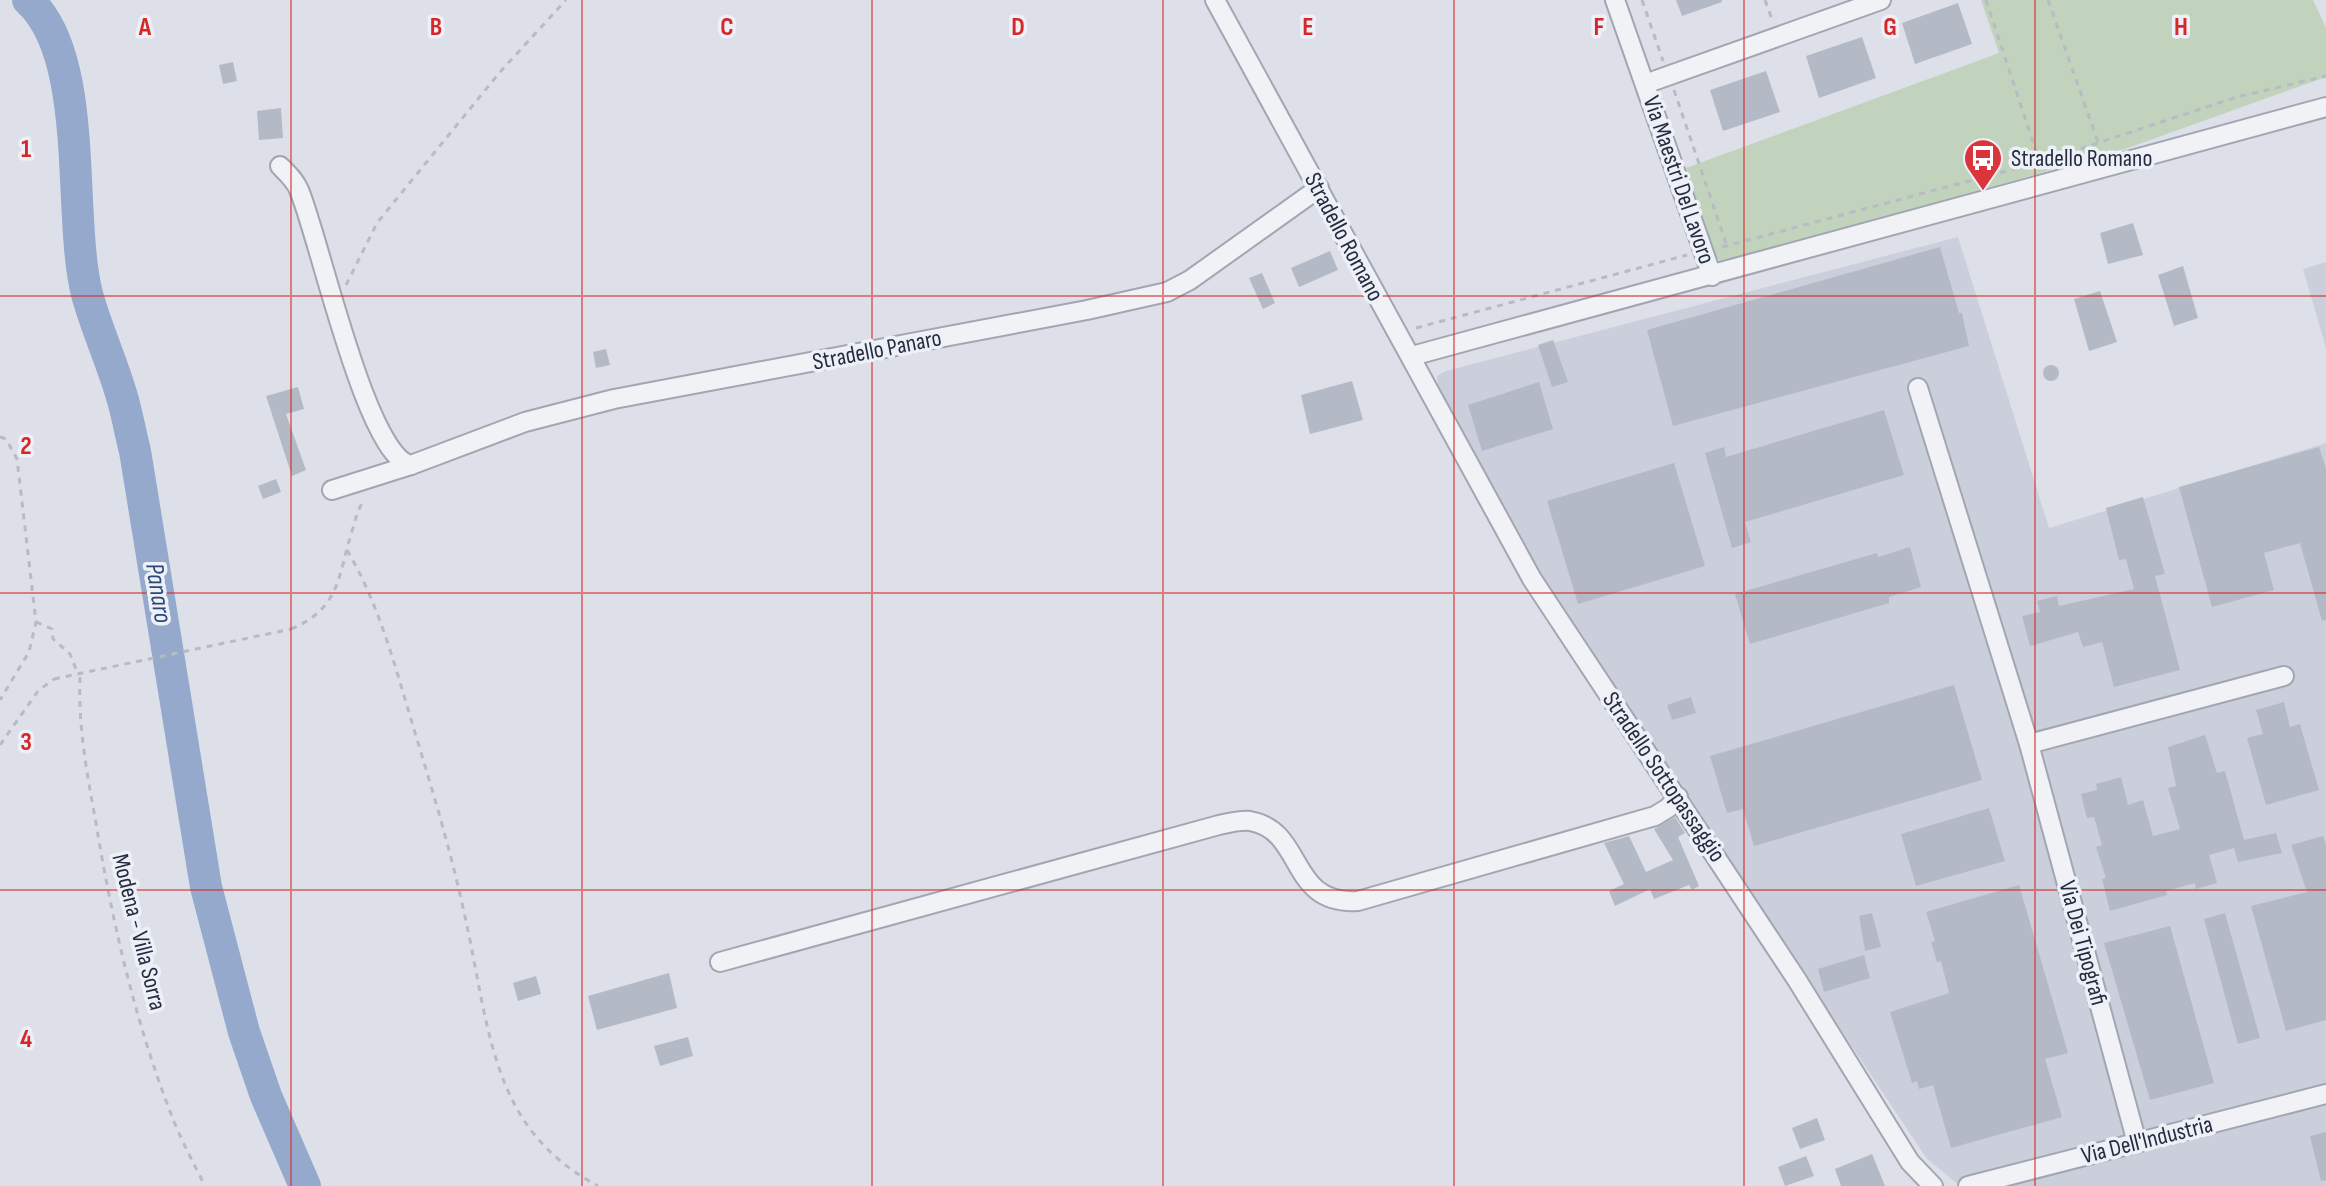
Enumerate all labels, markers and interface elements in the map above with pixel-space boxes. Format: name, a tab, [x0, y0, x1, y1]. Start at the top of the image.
text: A	[138, 12, 152, 43]
text: B	[430, 12, 442, 43]
text: C	[720, 12, 734, 43]
text: D	[1011, 12, 1025, 43]
text: E	[1302, 12, 1314, 43]
text: F	[1594, 12, 1605, 43]
text: G	[1883, 12, 1897, 43]
text: H	[2174, 12, 2188, 43]
street label: Via Maestri Del Lavoro	[1637, 92, 1721, 268]
text: 1	[21, 134, 31, 165]
bus stop icon: Stradello Romano	[1962, 137, 2004, 192]
place label: Stradello Romano	[2011, 144, 2152, 173]
street label: Stradello Romano	[1298, 168, 1390, 306]
street label: Stradello Panaro	[810, 323, 944, 377]
text: 2	[20, 431, 32, 462]
water label: Panaro	[138, 561, 178, 626]
street label: Stradello Sottopassaggio	[1596, 686, 1732, 868]
text: 3	[20, 727, 32, 758]
street label: Modena - Villa Sorra	[106, 851, 172, 1013]
street label: Via Dei Tipografi	[2052, 877, 2114, 1009]
text: 4	[20, 1024, 32, 1055]
street label: Via Dell'Industria	[2078, 1110, 2216, 1170]

